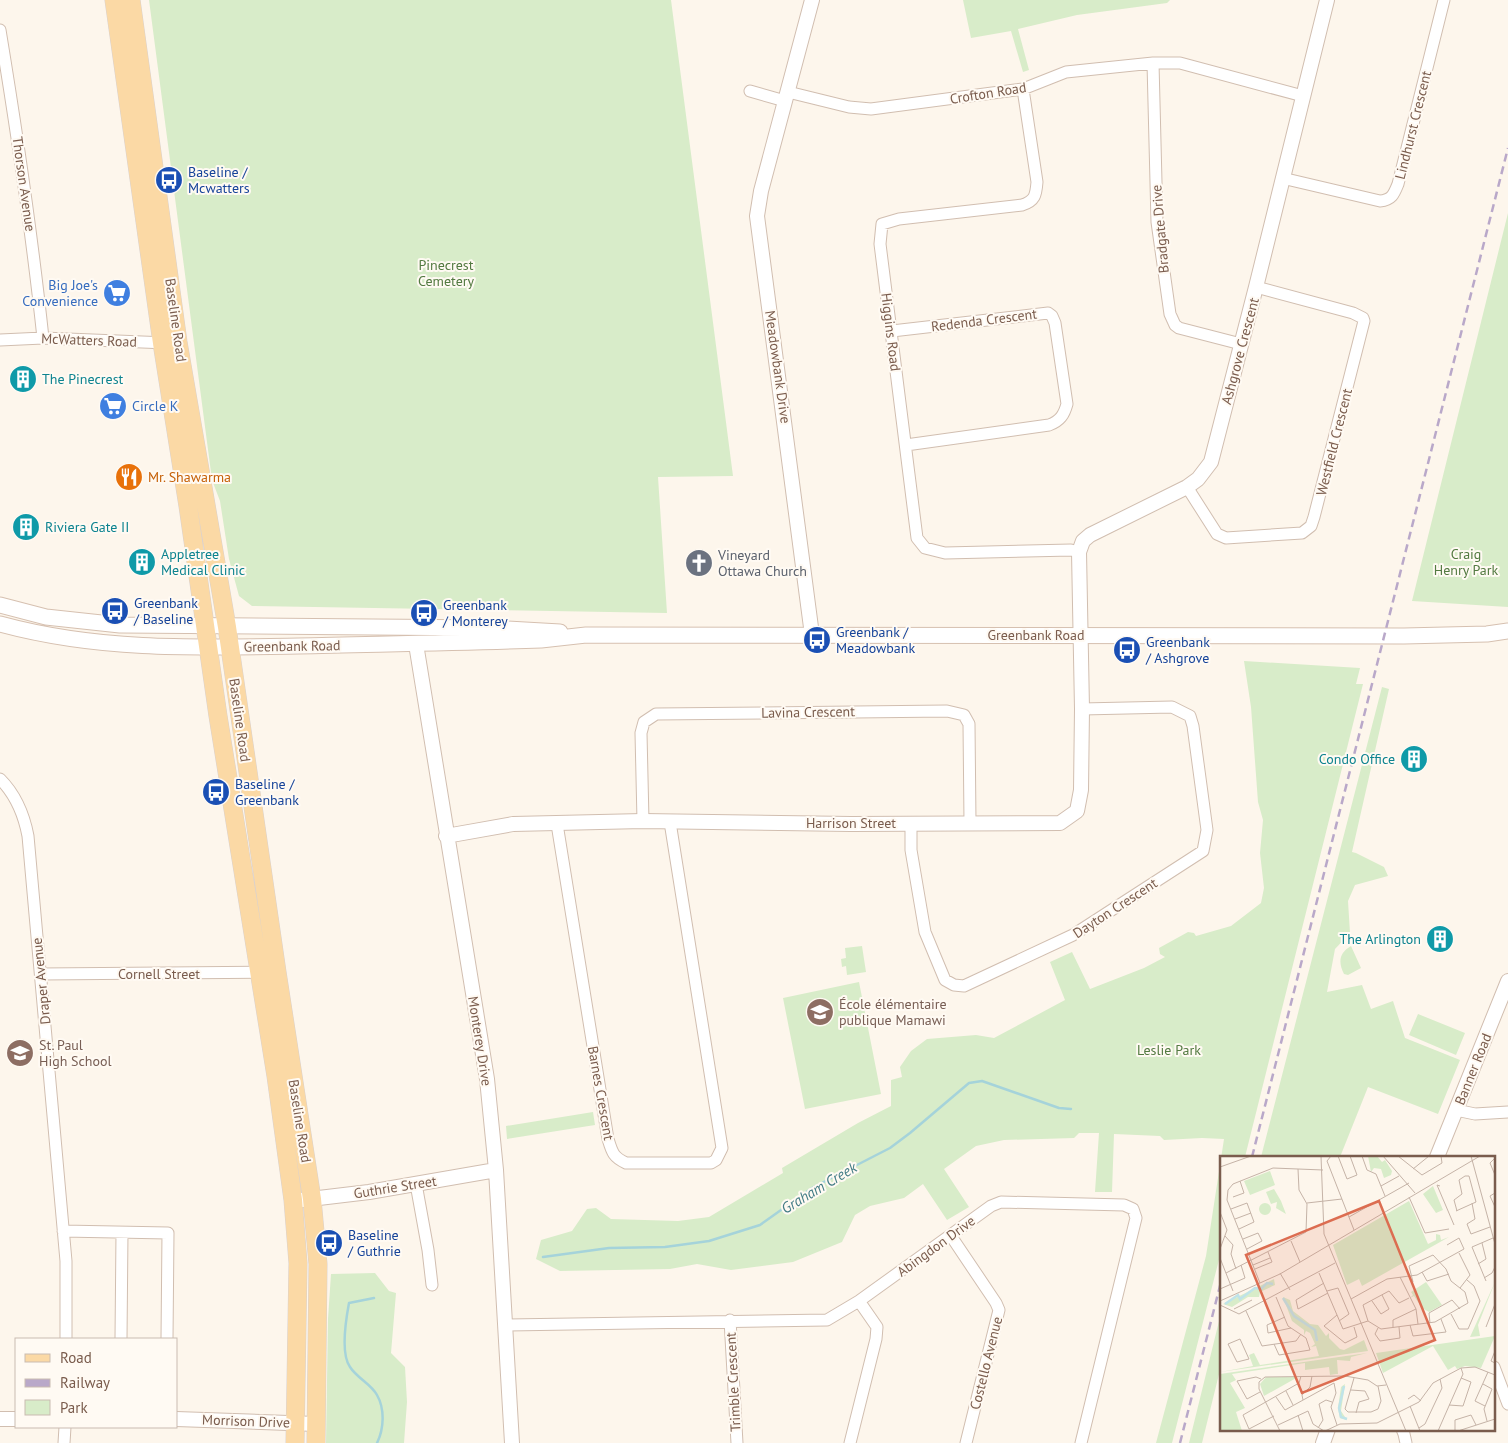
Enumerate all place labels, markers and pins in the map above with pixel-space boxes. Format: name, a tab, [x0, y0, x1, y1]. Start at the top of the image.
place label: Baseline / Mcwatters	[188, 163, 250, 197]
bus stop icon: Baseline / Mcwatters	[154, 165, 184, 195]
place label: Big Joe's Convenience	[22, 276, 98, 310]
supermarket icon: Big Joe's Convenience	[102, 278, 132, 308]
building icon: The Pinecrest	[8, 364, 38, 394]
place label: The Pinecrest	[42, 370, 124, 388]
supermarket icon: Circle K	[98, 391, 128, 421]
place label: Circle K	[132, 397, 179, 415]
restaurant icon: Mr. Shawarma	[114, 462, 144, 492]
place label: Mr. Shawarma	[148, 468, 231, 486]
building icon: Riviera Gate II	[11, 512, 41, 542]
place label: Riviera Gate II	[45, 518, 129, 536]
place label: Appletree Medical Clinic	[161, 545, 245, 579]
place label: Vineyard Ottawa Church	[717, 546, 807, 580]
building icon: Appletree Medical Clinic	[127, 547, 157, 577]
church icon: Vineyard Ottawa Church	[684, 548, 714, 578]
place label: Greenbank / Baseline	[133, 594, 198, 628]
bus stop icon: Greenbank / Baseline	[100, 596, 130, 626]
place label: Greenbank / Monterey	[442, 596, 508, 630]
bus stop icon: Greenbank / Monterey	[409, 598, 439, 628]
place label: Greenbank / Meadowbank	[836, 623, 915, 657]
bus stop icon: Greenbank / Meadowbank	[802, 625, 832, 655]
place label: Greenbank / Ashgrove	[1145, 633, 1210, 667]
bus stop icon: Greenbank / Ashgrove	[1112, 635, 1142, 665]
building icon: Condo Office	[1399, 744, 1429, 774]
place label: Condo Office	[1319, 750, 1395, 768]
place label: Baseline / Greenbank	[235, 775, 299, 809]
bus stop icon: Baseline / Greenbank	[201, 777, 231, 807]
building icon: The Arlington	[1425, 924, 1455, 954]
place label: The Arlington	[1339, 930, 1421, 948]
place label: École élémentaire publique Mamawi	[839, 995, 947, 1029]
school or university icon: École élémentaire publique Mamawi	[805, 997, 835, 1027]
place label: St. Paul High School	[39, 1036, 112, 1070]
school or university icon: St. Paul High School	[5, 1038, 35, 1068]
place label: Baseline / Guthrie	[347, 1226, 401, 1260]
bus stop icon: Baseline / Guthrie	[314, 1228, 344, 1258]

